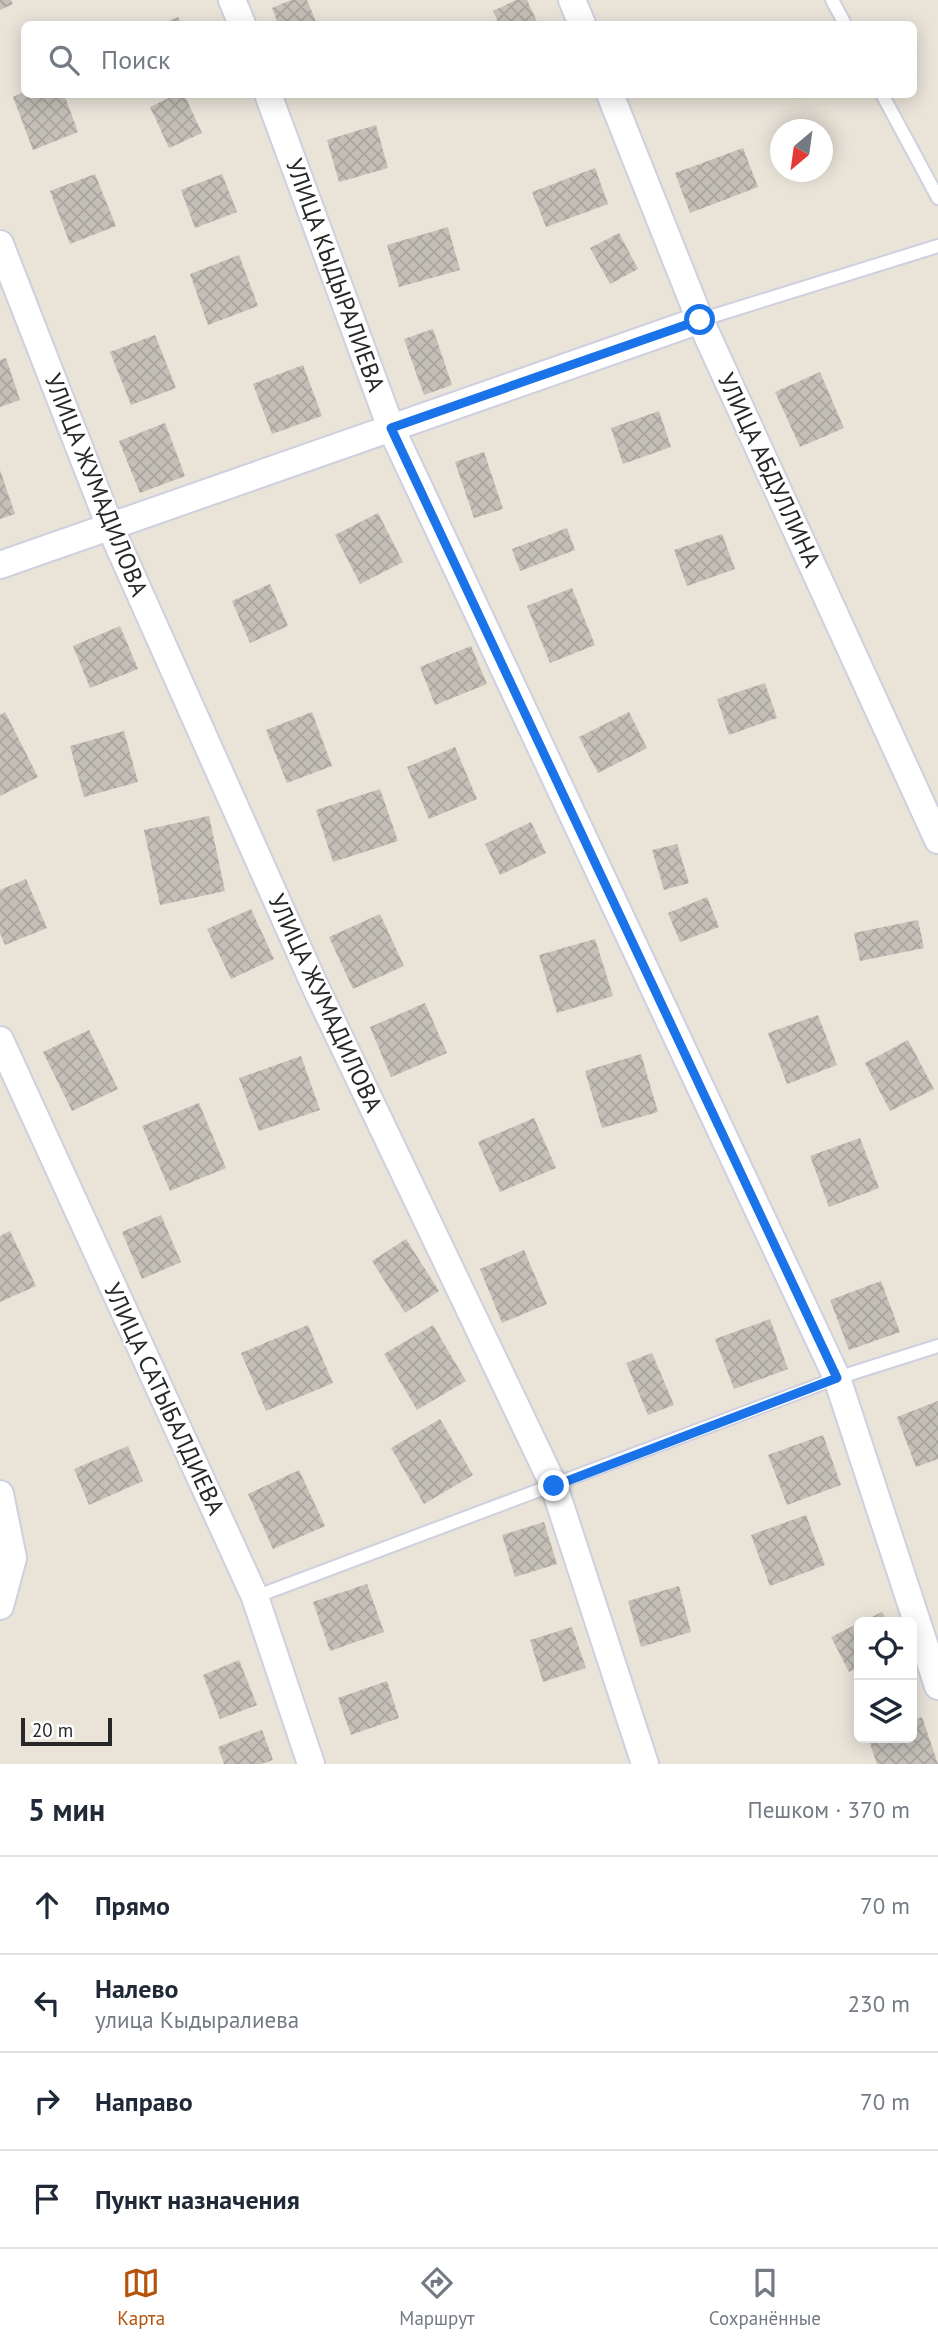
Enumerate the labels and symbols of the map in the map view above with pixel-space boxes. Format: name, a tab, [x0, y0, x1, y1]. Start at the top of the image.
north arrow	[770, 119, 833, 182]
street label: УЛИЦА КЫДЫРАЛИЕВА	[279, 154, 392, 395]
route start	[684, 304, 715, 335]
street label: УЛИЦА АБДУЛЛИНА	[711, 368, 828, 572]
street label: УЛИЦА ЖУМАДИЛОВА	[38, 369, 155, 601]
street label: УЛИЦА ЖУМАДИЛОВА	[261, 889, 390, 1117]
street label: УЛИЦА САТЫБАЛДИЕВА	[97, 1278, 232, 1520]
route end	[538, 1470, 569, 1501]
scale bar	[21, 1715, 112, 1747]

